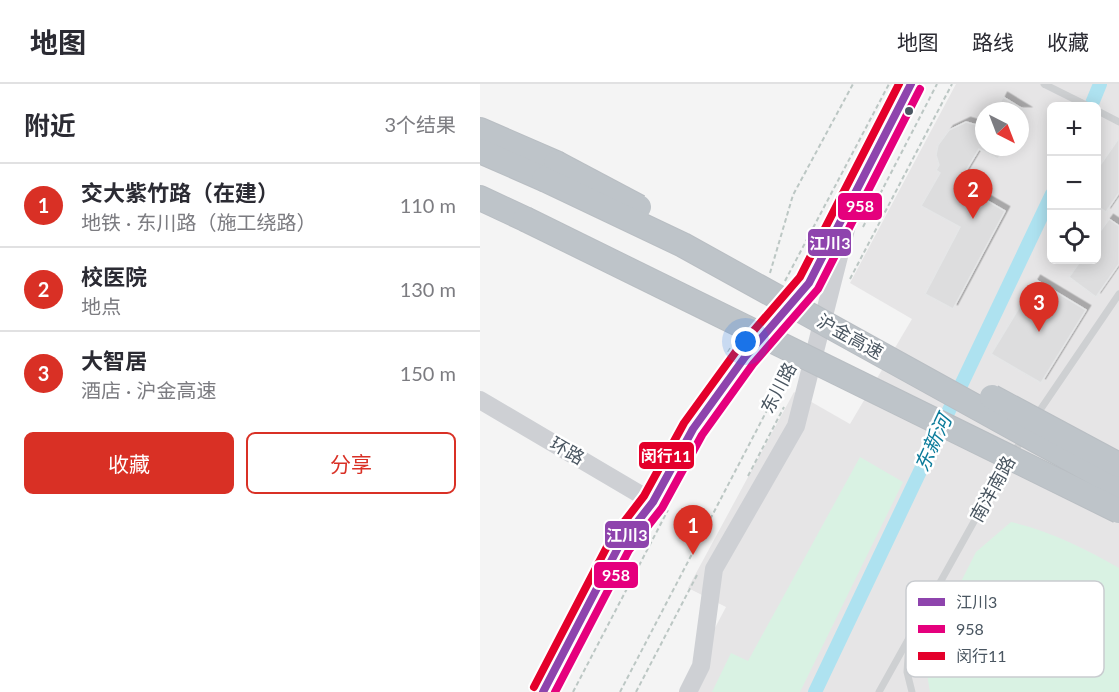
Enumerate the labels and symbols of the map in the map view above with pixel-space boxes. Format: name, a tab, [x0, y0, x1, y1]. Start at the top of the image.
north arrow	[975, 102, 1029, 156]
unlabelled marker	[903, 105, 915, 117]
pin: 2	[954, 170, 992, 219]
line badge: 958	[837, 192, 883, 221]
text: 958	[846, 196, 874, 215]
line badge: 江川3	[807, 228, 852, 257]
text: 江川3	[809, 233, 851, 252]
pin: 3	[1020, 282, 1058, 332]
street label: 沪金高速	[814, 309, 887, 363]
your location	[731, 327, 760, 356]
street label: 东川路	[756, 359, 801, 417]
water label: 东新河	[909, 407, 957, 475]
street label: 环路	[546, 432, 589, 469]
line badge: 闵行11	[638, 441, 695, 470]
text: 闵行11	[641, 446, 691, 465]
street label: 南洋南路	[965, 452, 1019, 525]
pin: 1	[674, 506, 712, 555]
line badge: 江川3	[604, 520, 650, 549]
text: 江川3	[606, 525, 648, 544]
line badge: 958	[593, 561, 639, 589]
text: 958	[602, 565, 630, 584]
legend	[906, 581, 1104, 677]
text: 江川3	[956, 592, 997, 611]
text: 958	[956, 619, 984, 638]
text: 闵行11	[956, 646, 1007, 665]

